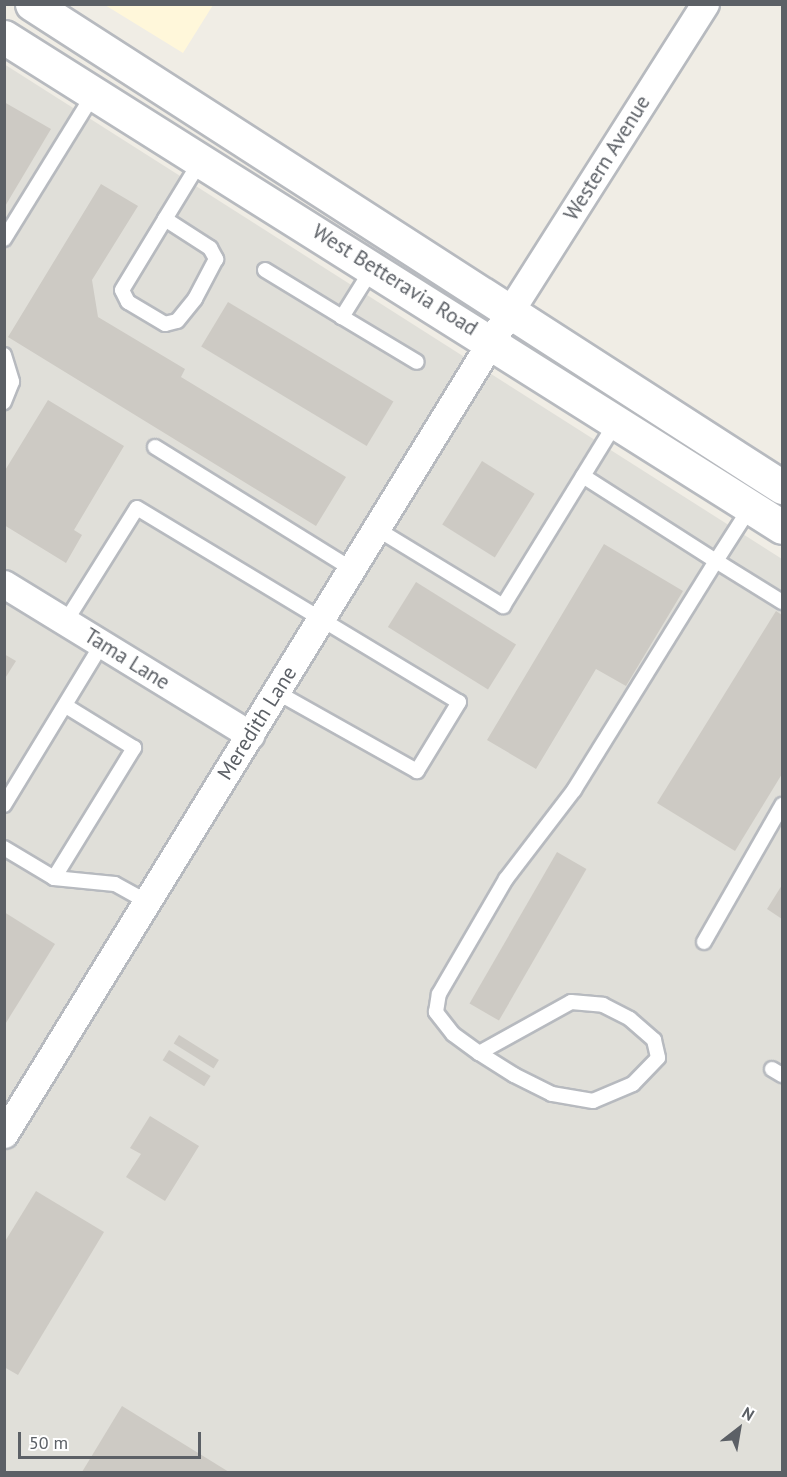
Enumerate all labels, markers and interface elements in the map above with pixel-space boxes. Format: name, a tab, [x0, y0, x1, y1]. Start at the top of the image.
street label: Western Avenue	[558, 91, 656, 225]
street label: West Betteravia Road	[308, 219, 482, 341]
street label: Tama Lane	[80, 623, 174, 695]
street label: Meredith Lane	[212, 662, 302, 784]
north arrow	[709, 1399, 769, 1459]
text: N	[739, 1402, 758, 1425]
scale bar	[21, 1420, 204, 1458]
text: 50 m	[29, 1431, 68, 1454]

